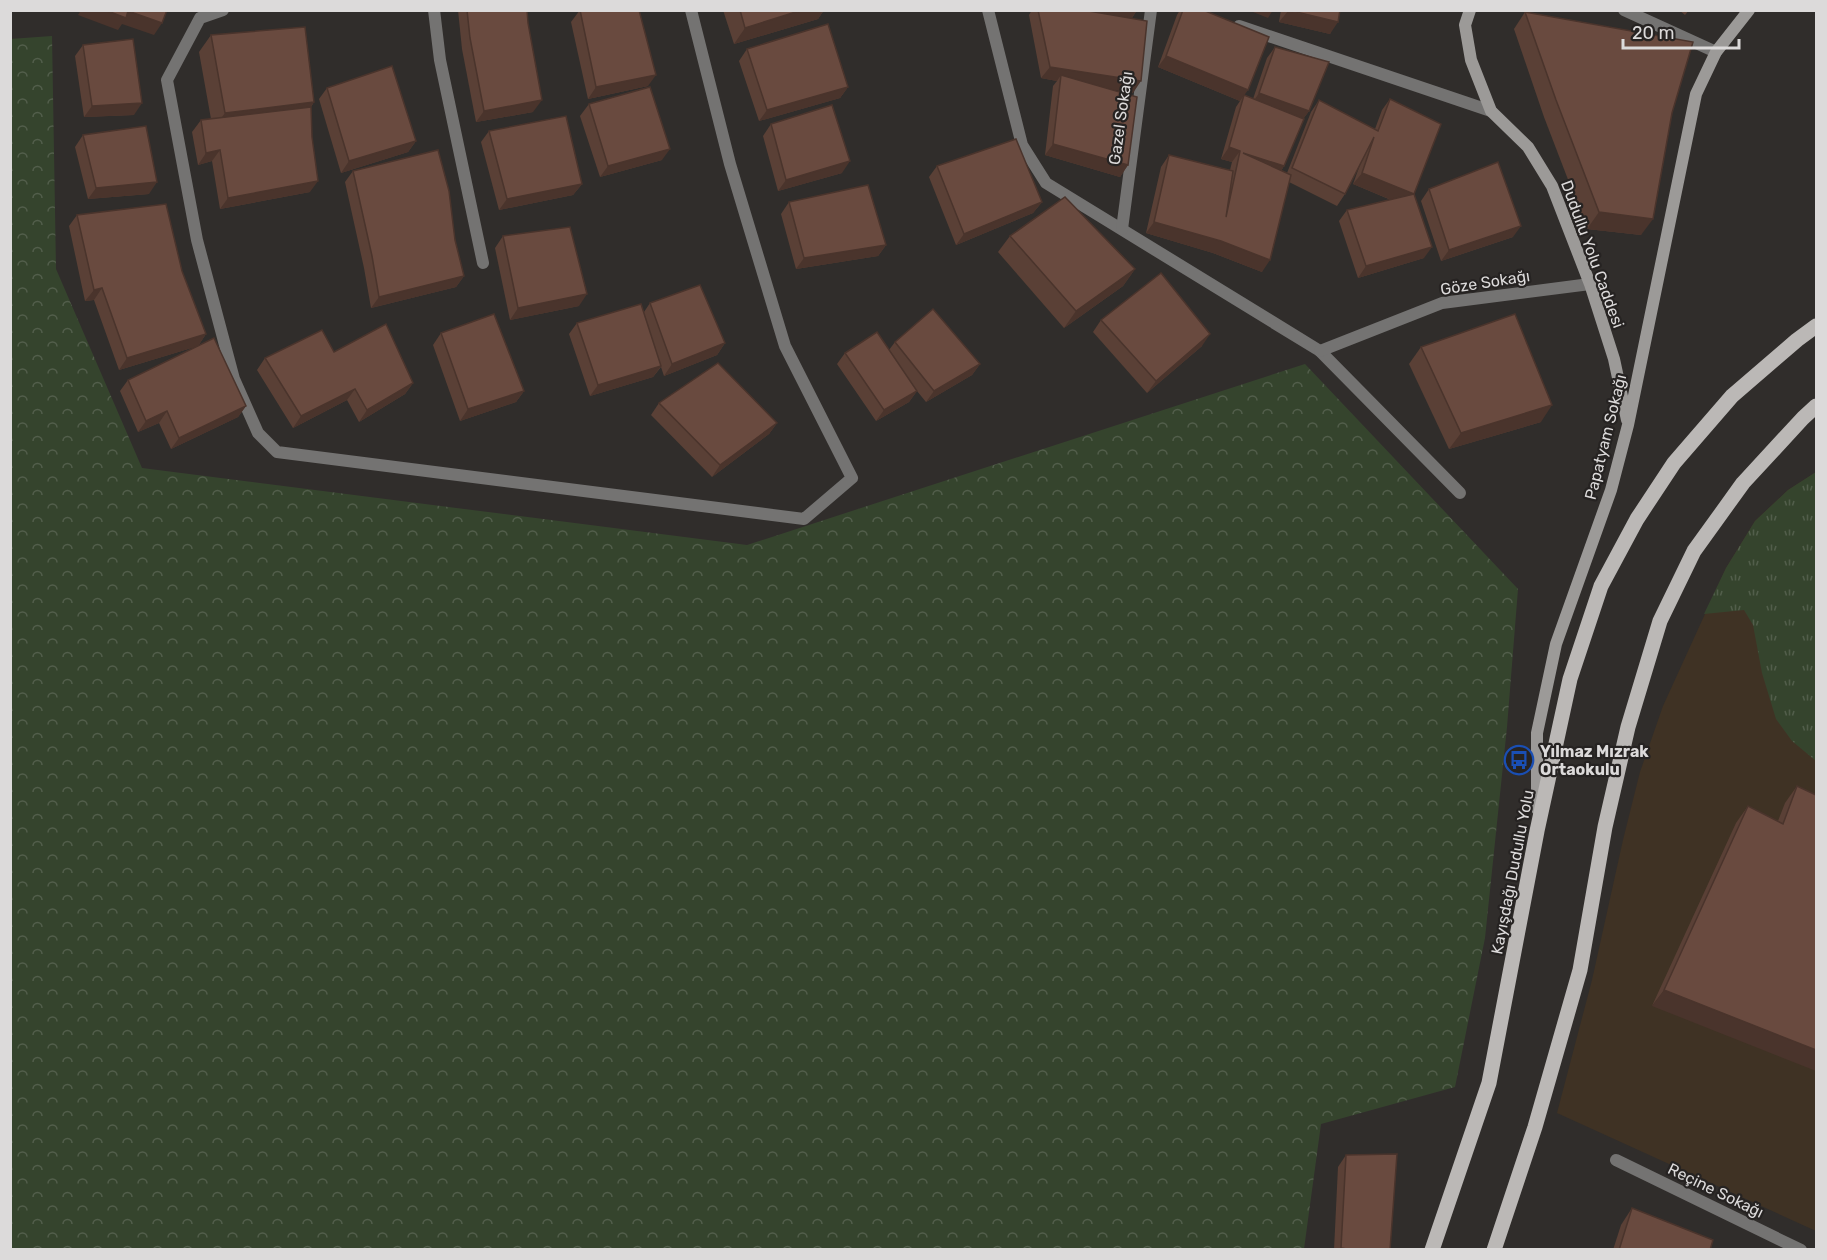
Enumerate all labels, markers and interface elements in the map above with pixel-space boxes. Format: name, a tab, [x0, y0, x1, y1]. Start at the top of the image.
scale bar	[1623, 12, 1738, 50]
text: 20 m	[1632, 22, 1674, 44]
street label: Gazel Sokağı	[1105, 70, 1136, 166]
street label: Dudullu Yolu Caddesi	[1557, 178, 1628, 331]
street label: Göze Sokağı	[1439, 266, 1531, 299]
street label: Papatyam Sokağı	[1581, 372, 1630, 502]
place label: Yılmaz Mızrak Ortaokulu	[1540, 742, 1649, 779]
bus stop icon: Yılmaz Mızrak Ortaokulu	[1503, 744, 1535, 776]
street label: Kayışdağı Dudullu Yolu	[1487, 788, 1538, 956]
street label: Reçine Sokağı	[1665, 1159, 1767, 1222]

